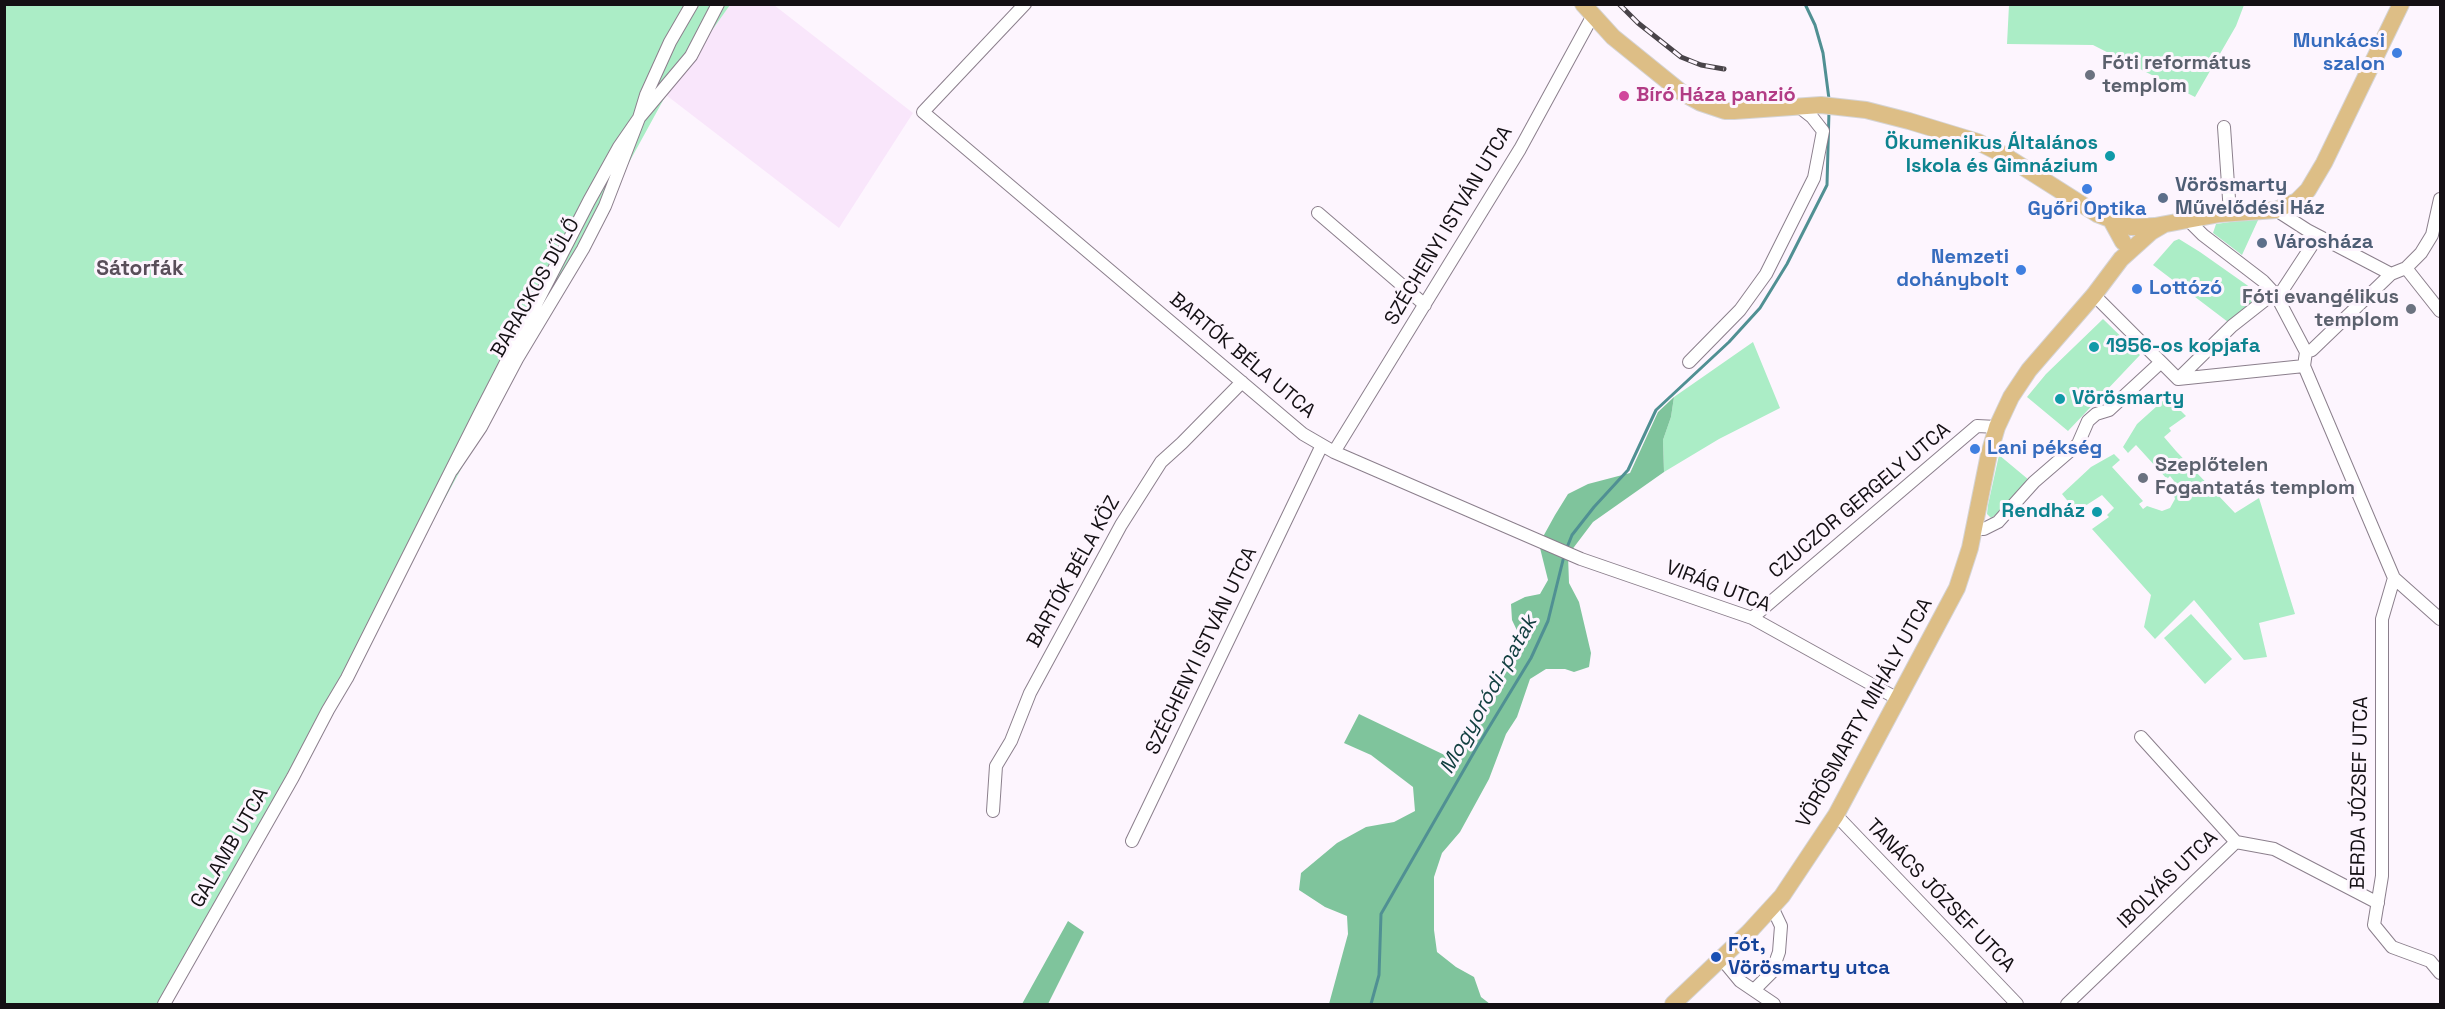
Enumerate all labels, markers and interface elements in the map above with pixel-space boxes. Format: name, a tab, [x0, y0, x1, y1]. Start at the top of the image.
place label: Munkácsi szalon	[2293, 30, 2385, 77]
marker: Munkácsi szalon	[2390, 46, 2404, 60]
place label: Fóti református templom	[2102, 52, 2251, 99]
marker: Fóti református templom	[2083, 68, 2097, 82]
place label: Bíró Háza panzió	[1636, 84, 1796, 108]
marker: Bíró Háza panzió	[1617, 89, 1631, 103]
street label: SZÉCHENYI ISTVÁN UTCA	[1380, 122, 1518, 330]
place label: Ökumenikus Általános Iskola és Gimnázium	[1885, 132, 2098, 179]
marker: Ökumenikus Általános Iskola és Gimnázium	[2103, 149, 2117, 163]
place label: Vörösmarty Művelődési Ház	[2175, 174, 2325, 221]
marker: Győri Optika	[2080, 182, 2094, 196]
marker: Vörösmarty Művelődési Ház	[2156, 191, 2170, 205]
place label: Győri Optika	[2027, 198, 2147, 222]
street label: BARACKOS DŰLŐ	[486, 214, 586, 362]
place label: Városháza	[2274, 231, 2373, 255]
marker: Városháza	[2255, 236, 2269, 250]
place label: Nemzeti dohánybolt	[1896, 246, 2009, 293]
district label: Sátorfák	[96, 256, 184, 282]
marker: Nemzeti dohánybolt	[2014, 263, 2028, 277]
place label: Lottózó	[2149, 277, 2222, 301]
marker: Lottózó	[2130, 282, 2144, 296]
place label: Fóti evangélikus templom	[2242, 286, 2399, 333]
street label: BARTÓK BÉLA UTCA	[1164, 288, 1320, 424]
marker: Fóti evangélikus templom	[2404, 302, 2418, 316]
place label: 1956-os kopjafa	[2106, 335, 2260, 359]
marker: 1956-os kopjafa	[2087, 340, 2101, 354]
place label: Vörösmarty	[2072, 387, 2184, 411]
marker: Vörösmarty	[2053, 392, 2067, 406]
street label: CZUCZOR GERGELY UTCA	[1764, 418, 1956, 584]
place label: Lani pékség	[1987, 437, 2102, 461]
marker: Lani pékség	[1968, 442, 1982, 456]
place label: Szeplőtelen Fogantatás templom	[2155, 454, 2355, 501]
marker: Szeplőtelen Fogantatás templom	[2136, 471, 2150, 485]
street label: BARTÓK BÉLA KÖZ	[1022, 492, 1126, 652]
place label: Rendház	[2002, 500, 2085, 524]
marker: Rendház	[2090, 505, 2104, 519]
street label: SZÉCHENYI ISTVÁN UTCA	[1141, 543, 1263, 759]
street label: VIRÁG UTCA	[1662, 556, 1774, 618]
street label: VÖRÖSMARTY MIHÁLY UTCA	[1792, 594, 1938, 832]
water label: Mogyoródi-patak	[1435, 611, 1543, 779]
street label: BERDA JÓZSEF UTCA	[2346, 696, 2374, 890]
street label: GALAMB UTCA	[186, 784, 274, 912]
street label: TANÁCS JÓZSEF UTCA	[1860, 814, 2020, 978]
street label: IBOLYÁS UTCA	[2113, 826, 2223, 934]
place label: Fót, Vörösmarty utca	[1728, 934, 1890, 981]
marker: Fót, Vörösmarty utca	[1709, 950, 1723, 964]

